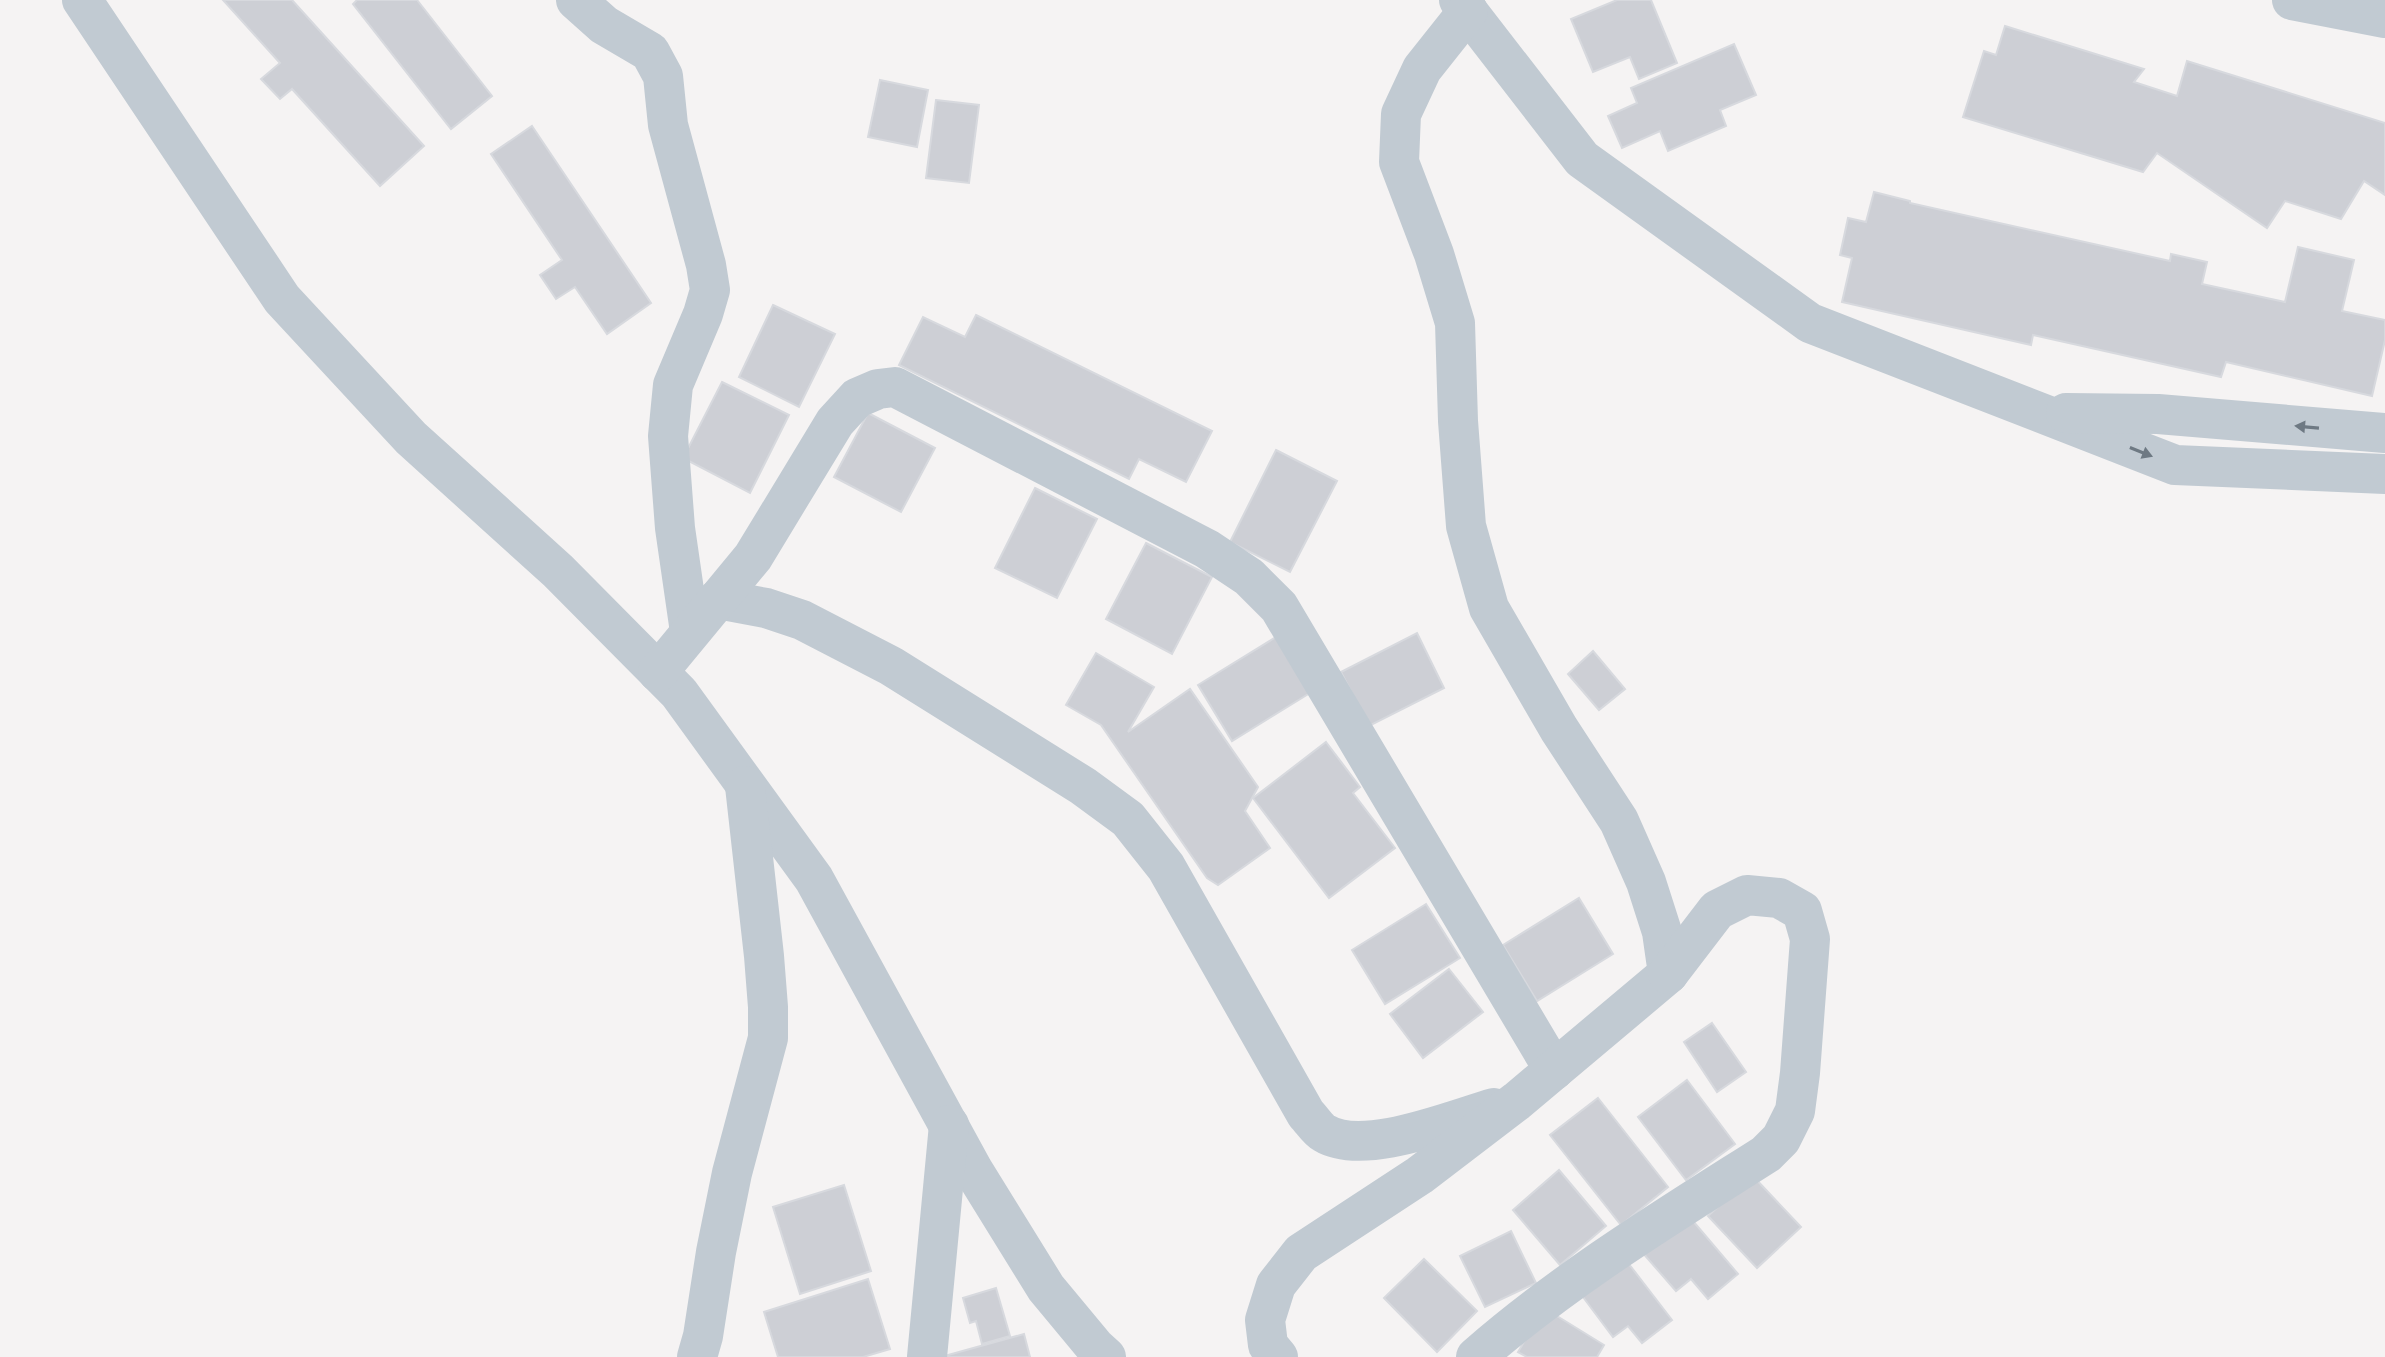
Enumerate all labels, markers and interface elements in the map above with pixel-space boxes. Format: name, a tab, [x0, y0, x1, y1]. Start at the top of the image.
one-way arrow	[2294, 420, 2319, 433]
one-way arrow	[2129, 445, 2153, 458]

